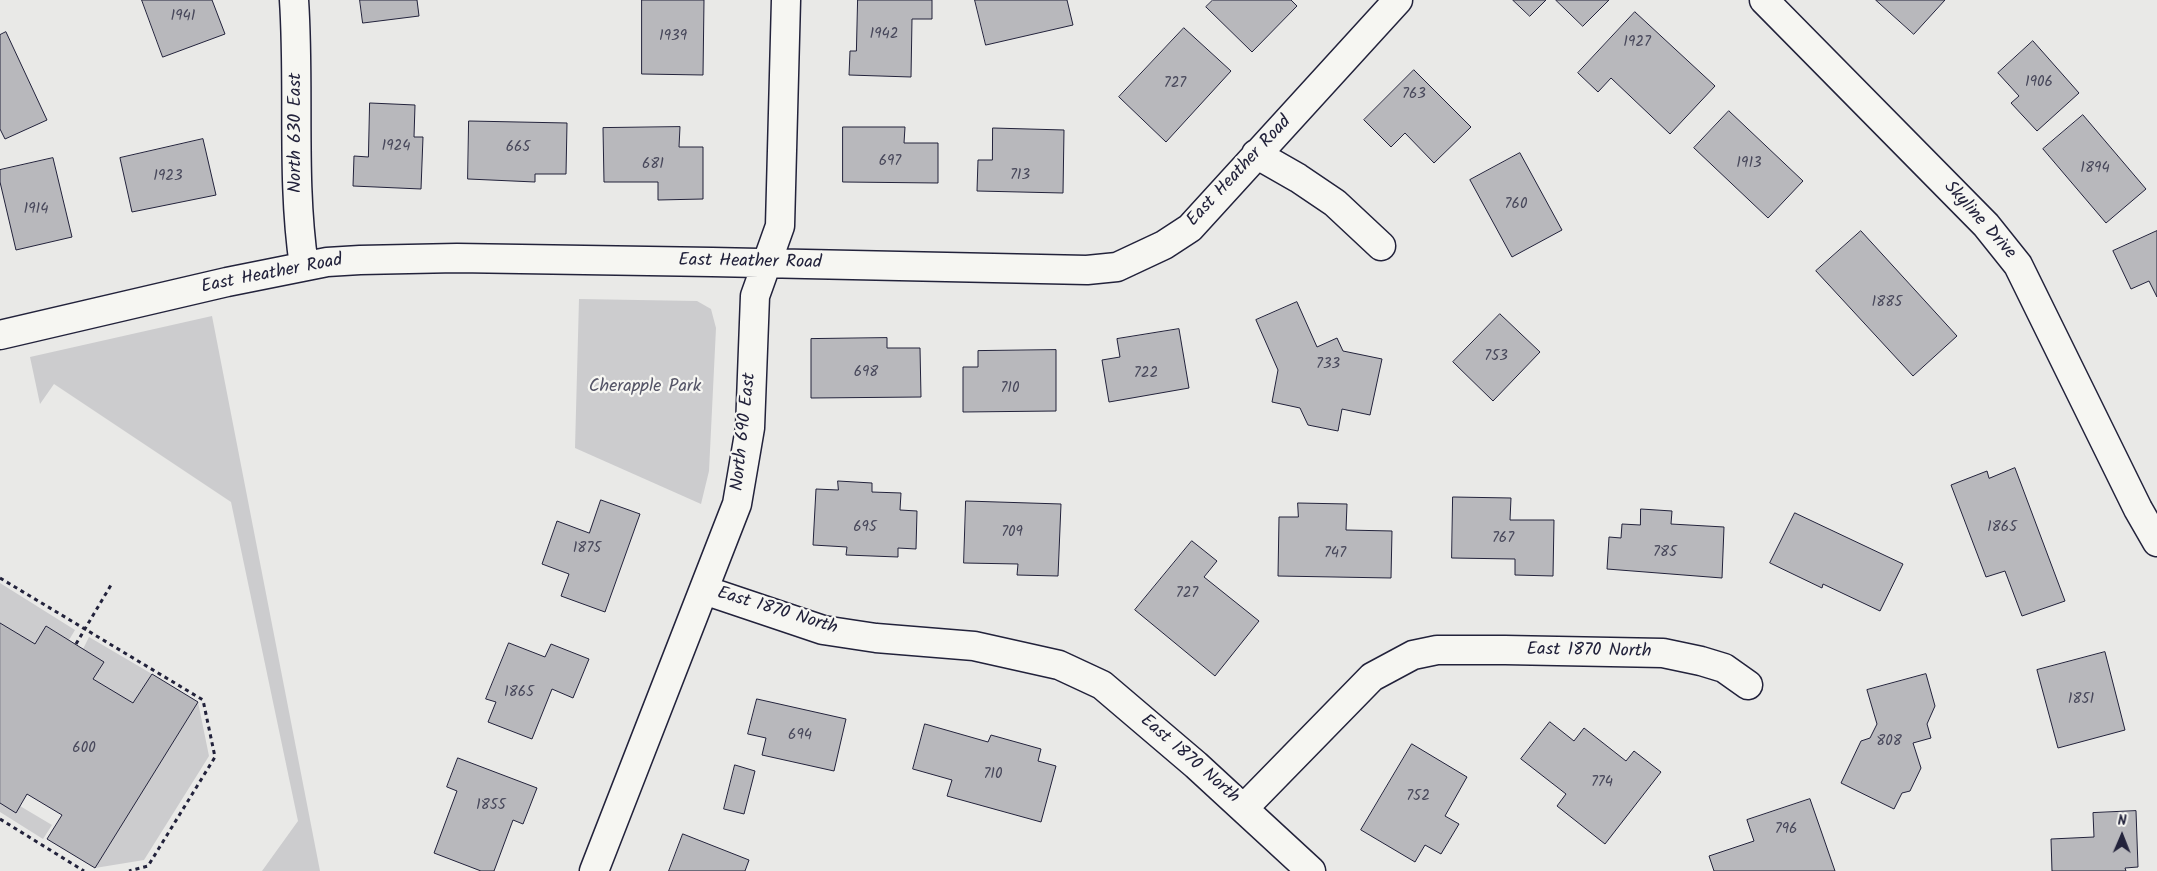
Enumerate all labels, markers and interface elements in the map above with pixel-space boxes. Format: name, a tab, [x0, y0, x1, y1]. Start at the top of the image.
house number: 1941	[170, 8, 196, 26]
house number: 1942	[869, 26, 899, 44]
house number: 1939	[659, 28, 687, 46]
house number: 1927	[1623, 34, 1651, 52]
street label: North 630 East	[286, 73, 308, 193]
house number: 1906	[2025, 74, 2053, 92]
house number: 727	[1164, 75, 1186, 93]
house number: 763	[1402, 86, 1426, 104]
street label: East Heather Road	[1183, 112, 1297, 232]
house number: 1924	[381, 138, 411, 156]
house number: 665	[506, 139, 530, 157]
house number: 697	[879, 153, 901, 171]
house number: 1913	[1736, 155, 1762, 173]
house number: 681	[642, 156, 664, 174]
house number: 1894	[2080, 160, 2110, 178]
house number: 713	[1010, 167, 1030, 185]
house number: 1923	[153, 168, 183, 186]
street label: Skyline Drive	[1938, 178, 2020, 264]
house number: 760	[1505, 196, 1527, 214]
house number: 1914	[23, 201, 49, 219]
street label: East Heather Road	[200, 251, 344, 299]
street label: East Heather Road	[678, 251, 822, 275]
house number: 1885	[1872, 294, 1902, 312]
house number: 753	[1484, 348, 1508, 366]
house number: 733	[1316, 356, 1340, 374]
house number: 698	[854, 364, 878, 382]
house number: 722	[1134, 365, 1158, 383]
street label: North 690 East	[728, 372, 762, 492]
park label: Cherapple Park	[589, 377, 701, 399]
house number: 710	[1000, 380, 1020, 398]
house number: 695	[853, 519, 877, 537]
house number: 1865	[1987, 519, 2017, 537]
house number: 709	[1001, 524, 1023, 542]
house number: 767	[1492, 530, 1514, 548]
house number: 1875	[573, 540, 601, 558]
house number: 785	[1653, 544, 1677, 562]
house number: 747	[1324, 545, 1346, 563]
street label: East 1870 North	[714, 583, 840, 641]
house number: 727	[1176, 585, 1198, 603]
street label: East 1870 North	[1526, 640, 1652, 664]
house number: 1865	[504, 684, 534, 702]
house number: 1851	[2068, 691, 2094, 709]
street label: East 1870 North	[1135, 711, 1243, 809]
house number: 694	[788, 727, 812, 745]
house number: 808	[1876, 733, 1902, 751]
house number: 600	[72, 740, 96, 758]
house number: 710	[983, 766, 1003, 784]
house number: 774	[1591, 774, 1613, 792]
house number: 752	[1406, 788, 1430, 806]
house number: 1855	[476, 797, 506, 815]
text: N	[2118, 810, 2127, 832]
north arrow	[2097, 811, 2147, 861]
house number: 796	[1775, 821, 1797, 839]

